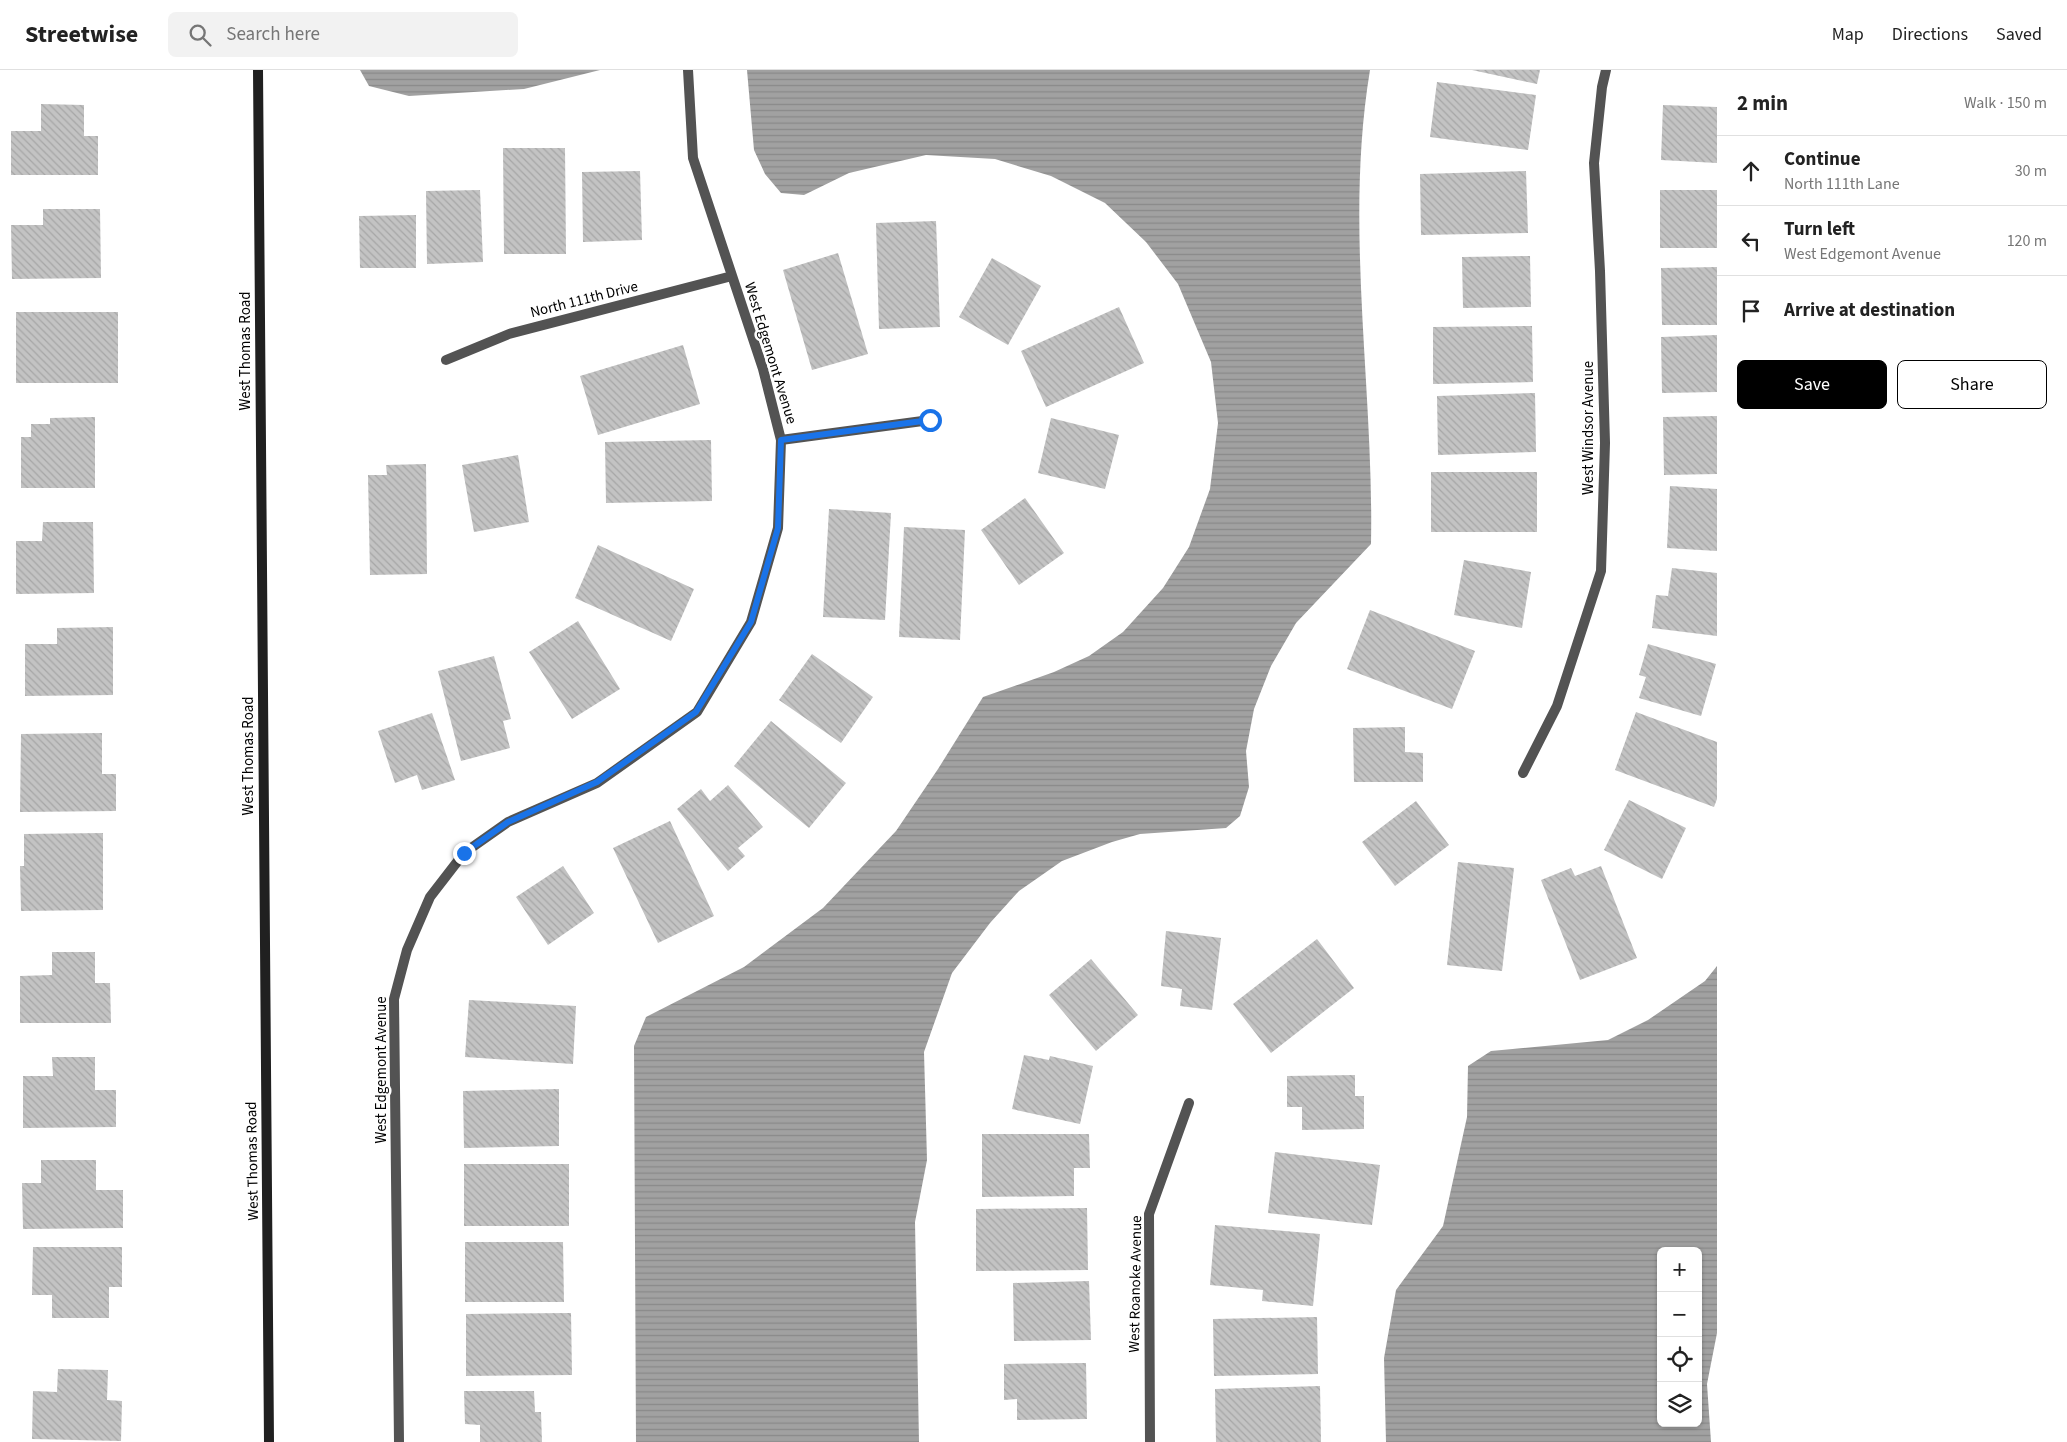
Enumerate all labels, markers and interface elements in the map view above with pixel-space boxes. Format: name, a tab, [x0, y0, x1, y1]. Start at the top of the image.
search box	[168, 12, 518, 57]
text: Streetwise	[25, 17, 138, 52]
icon: search	[186, 21, 214, 49]
text: Search here	[226, 21, 320, 48]
text: Map	[1832, 22, 1864, 47]
text: Directions	[1892, 22, 1968, 47]
text: Saved	[1996, 22, 2042, 47]
text: 2 min	[1737, 88, 1788, 118]
text: Walk · 150 m	[1964, 92, 2047, 114]
text: Continue	[1784, 146, 1861, 173]
icon: ahead	[1737, 157, 1765, 185]
text: 30 m	[2015, 160, 2047, 182]
text: North 111th Lane	[1784, 173, 1900, 195]
text: Turn left	[1784, 216, 1855, 243]
icon: left	[1737, 227, 1765, 255]
text: 120 m	[2007, 230, 2047, 252]
text: West Edgemont Avenue	[1784, 243, 1941, 265]
street label: North 111th Drive	[528, 276, 640, 323]
street label: West Edgemont Avenue	[739, 280, 802, 427]
street label: West Thomas Road	[235, 291, 256, 411]
icon: arrive	[1737, 297, 1765, 325]
text: Arrive at destination	[1784, 297, 1955, 324]
button: Save	[1737, 360, 1887, 409]
button: Share	[1897, 360, 2047, 409]
street label: West Windsor Avenue	[1578, 361, 1599, 495]
route start	[919, 409, 942, 432]
street label: West Thomas Road	[238, 696, 259, 816]
route end	[453, 842, 476, 865]
street label: West Edgemont Avenue	[371, 996, 392, 1144]
street label: West Thomas Road	[241, 1101, 264, 1221]
street label: West Roanoke Avenue	[1124, 1215, 1147, 1353]
map controls	[1657, 1247, 1702, 1427]
button: +	[1657, 1247, 1702, 1292]
button: −	[1657, 1292, 1702, 1337]
button: locate	[1657, 1337, 1702, 1382]
button: layers	[1657, 1382, 1702, 1427]

